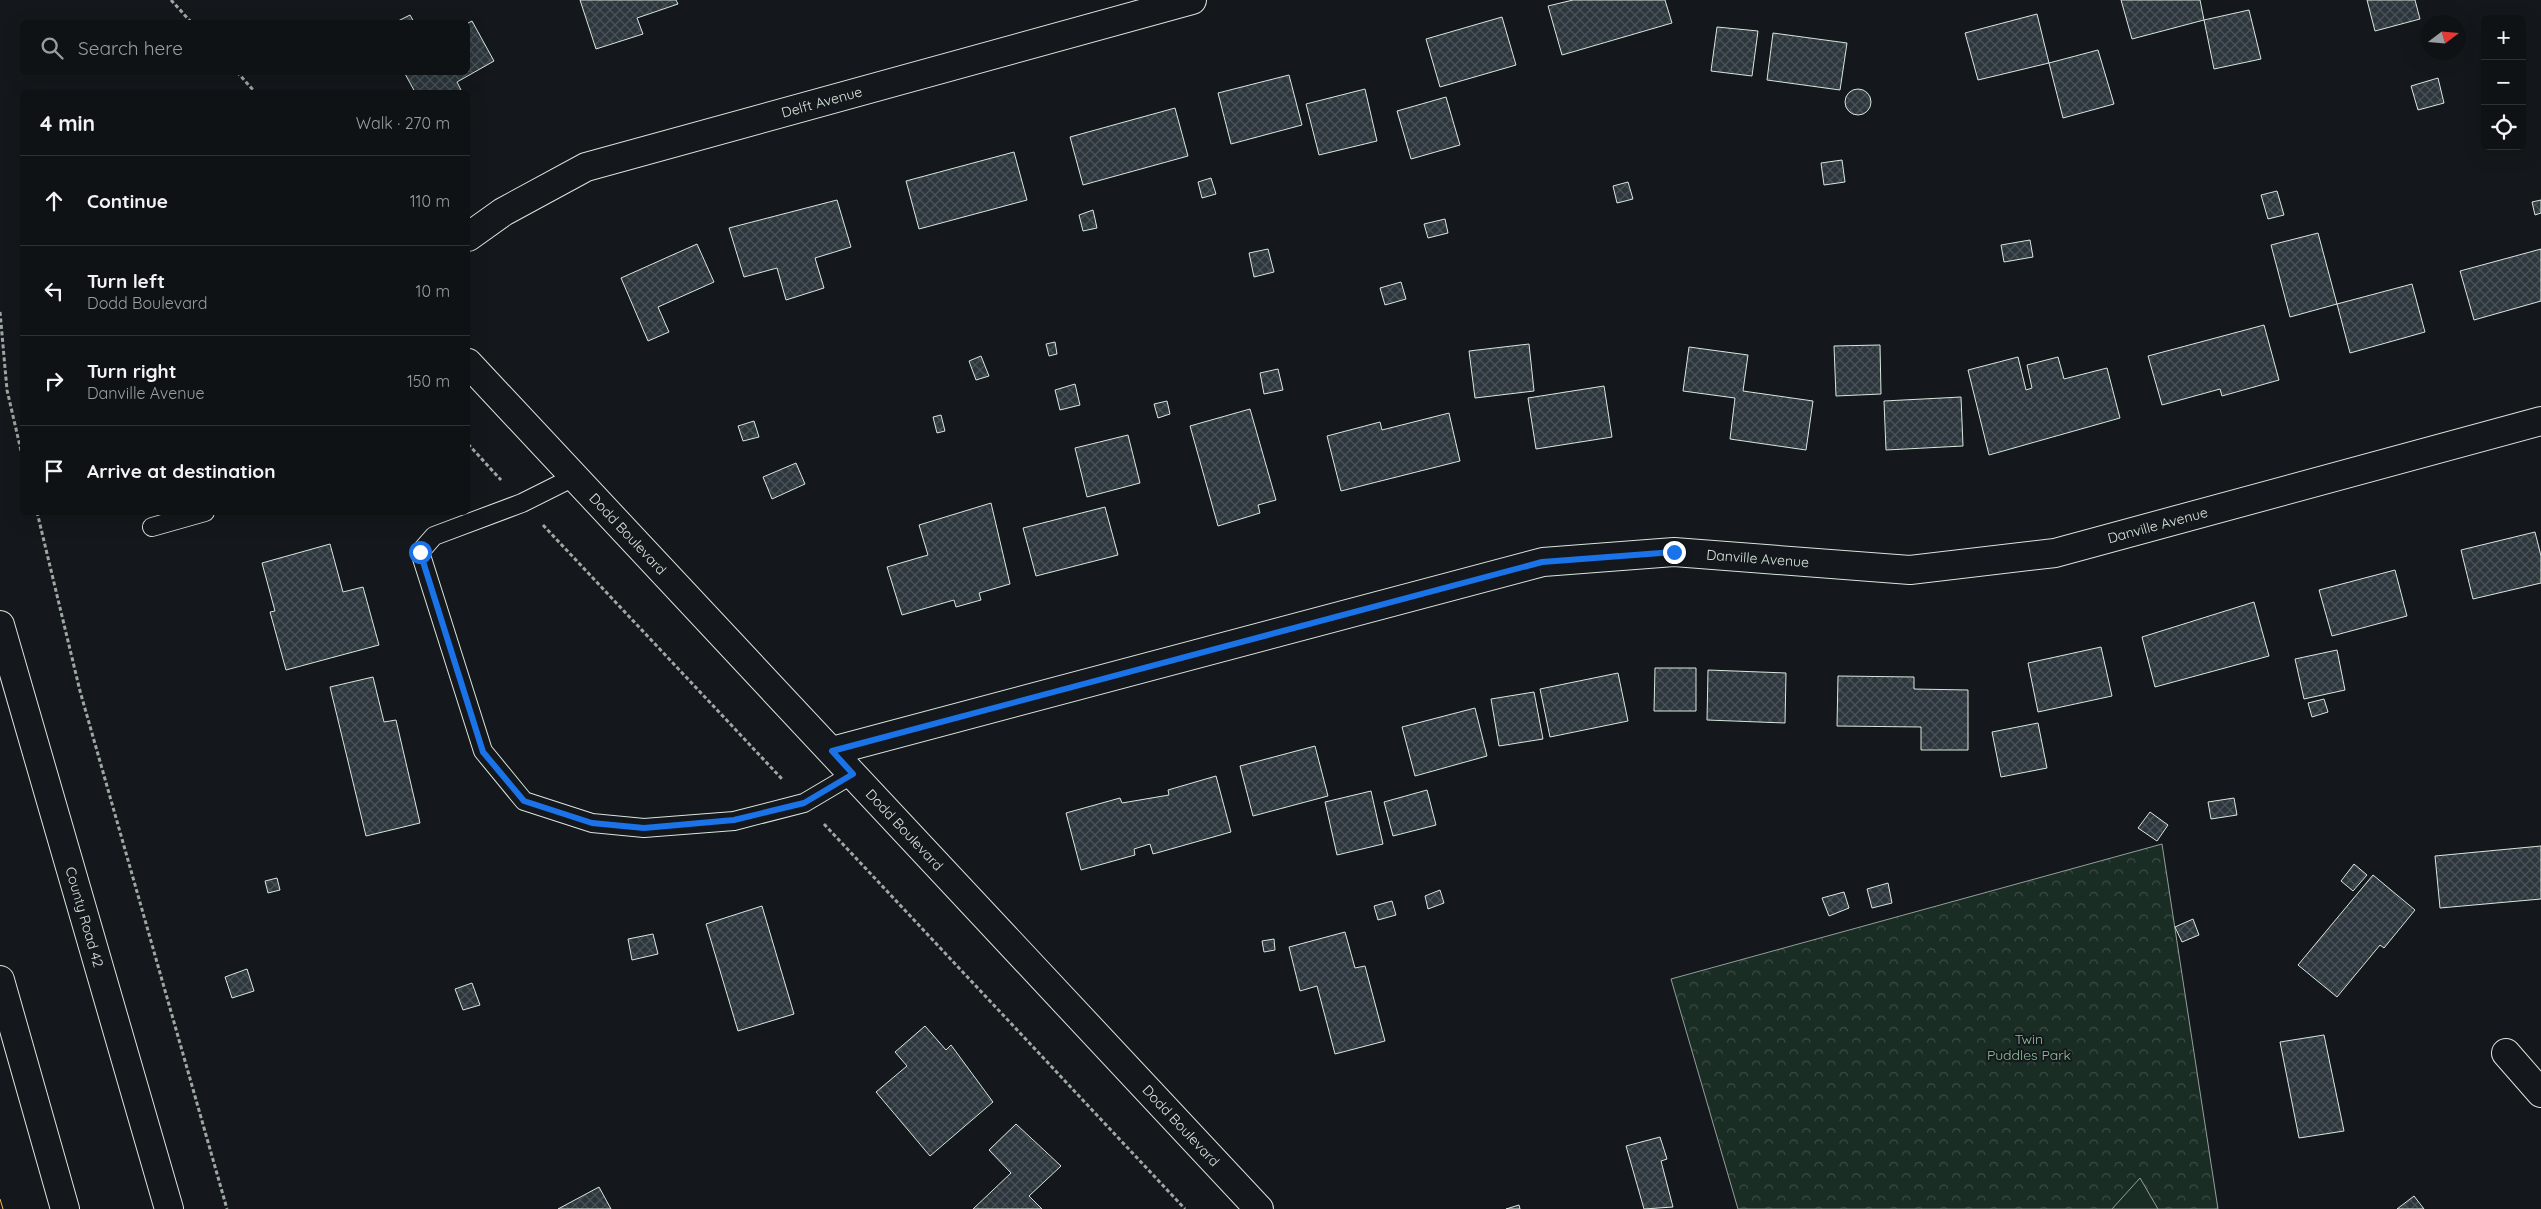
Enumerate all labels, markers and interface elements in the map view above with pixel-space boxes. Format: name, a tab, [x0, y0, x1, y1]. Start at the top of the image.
north arrow	[2421, 15, 2466, 60]
map controls	[2481, 15, 2526, 150]
button: +	[2481, 15, 2526, 60]
search box	[20, 20, 470, 75]
icon: search	[38, 34, 66, 62]
text: Search here	[78, 36, 183, 60]
button: −	[2481, 60, 2526, 105]
street label: Delft Avenue	[779, 82, 864, 122]
button: locate	[2481, 105, 2526, 150]
text: 4 min	[40, 110, 95, 136]
text: Walk · 270 m	[356, 113, 450, 133]
icon: ahead	[40, 187, 68, 215]
text: Continue	[87, 189, 168, 213]
text: 110 m	[410, 191, 450, 211]
text: Turn left	[87, 269, 165, 293]
icon: left	[40, 277, 68, 305]
text: 10 m	[416, 281, 450, 301]
text: Dodd Boulevard	[87, 293, 207, 313]
text: Turn right	[87, 359, 176, 383]
icon: right	[40, 367, 68, 395]
text: 150 m	[407, 371, 450, 391]
text: Danville Avenue	[87, 383, 205, 403]
icon: arrive	[40, 457, 68, 485]
text: Arrive at destination	[87, 459, 276, 483]
street label: Dodd Boulevard	[585, 489, 670, 579]
street label: Danville Avenue	[2105, 503, 2210, 547]
route start	[409, 541, 432, 564]
route end	[1663, 541, 1686, 564]
street label: Danville Avenue	[1706, 545, 1810, 571]
street label: Dodd Boulevard	[862, 785, 947, 874]
street label: County Road 42	[61, 865, 108, 970]
park label: Twin Puddles Park	[1987, 1030, 2071, 1064]
street label: Dodd Boulevard	[1138, 1081, 1224, 1170]

